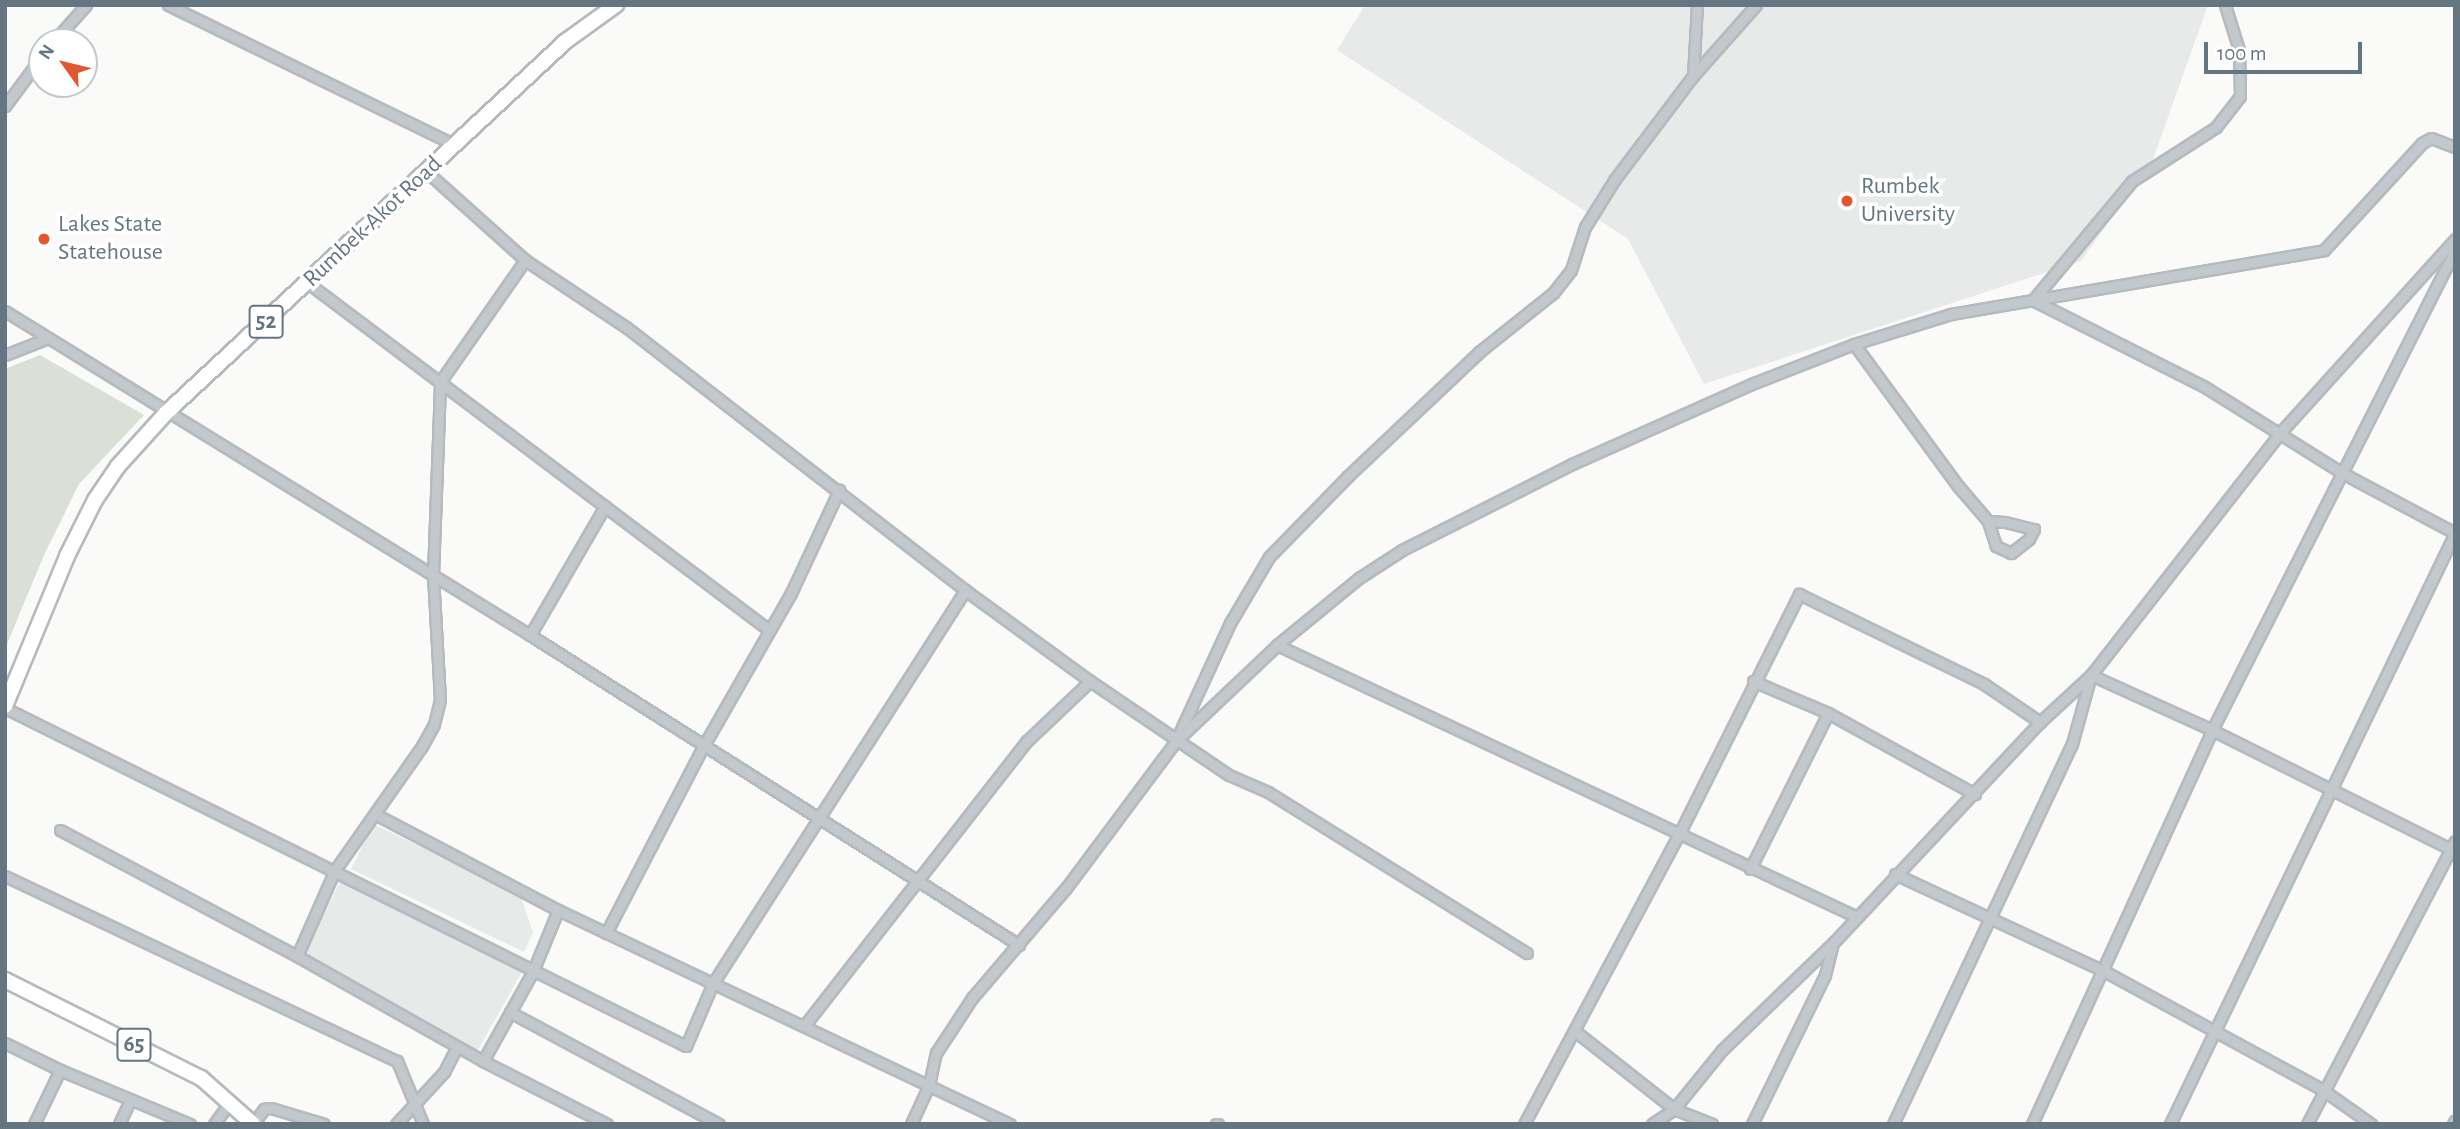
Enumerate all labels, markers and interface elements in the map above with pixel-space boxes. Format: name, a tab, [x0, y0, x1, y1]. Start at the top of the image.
north arrow	[28, 28, 98, 98]
scale bar	[2208, 28, 2366, 72]
text: N	[35, 41, 58, 63]
text: 100 m	[2217, 43, 2267, 64]
street label: Rumbek-Akot Road	[298, 150, 448, 294]
place label: Rumbek University	[1861, 173, 1955, 229]
marker: Rumbek University	[1839, 193, 1855, 209]
place label: Lakes State Statehouse	[58, 211, 163, 267]
marker: Lakes State Statehouse	[36, 231, 52, 247]
road number: 52	[248, 302, 284, 342]
road number: 65	[115, 1026, 153, 1064]

